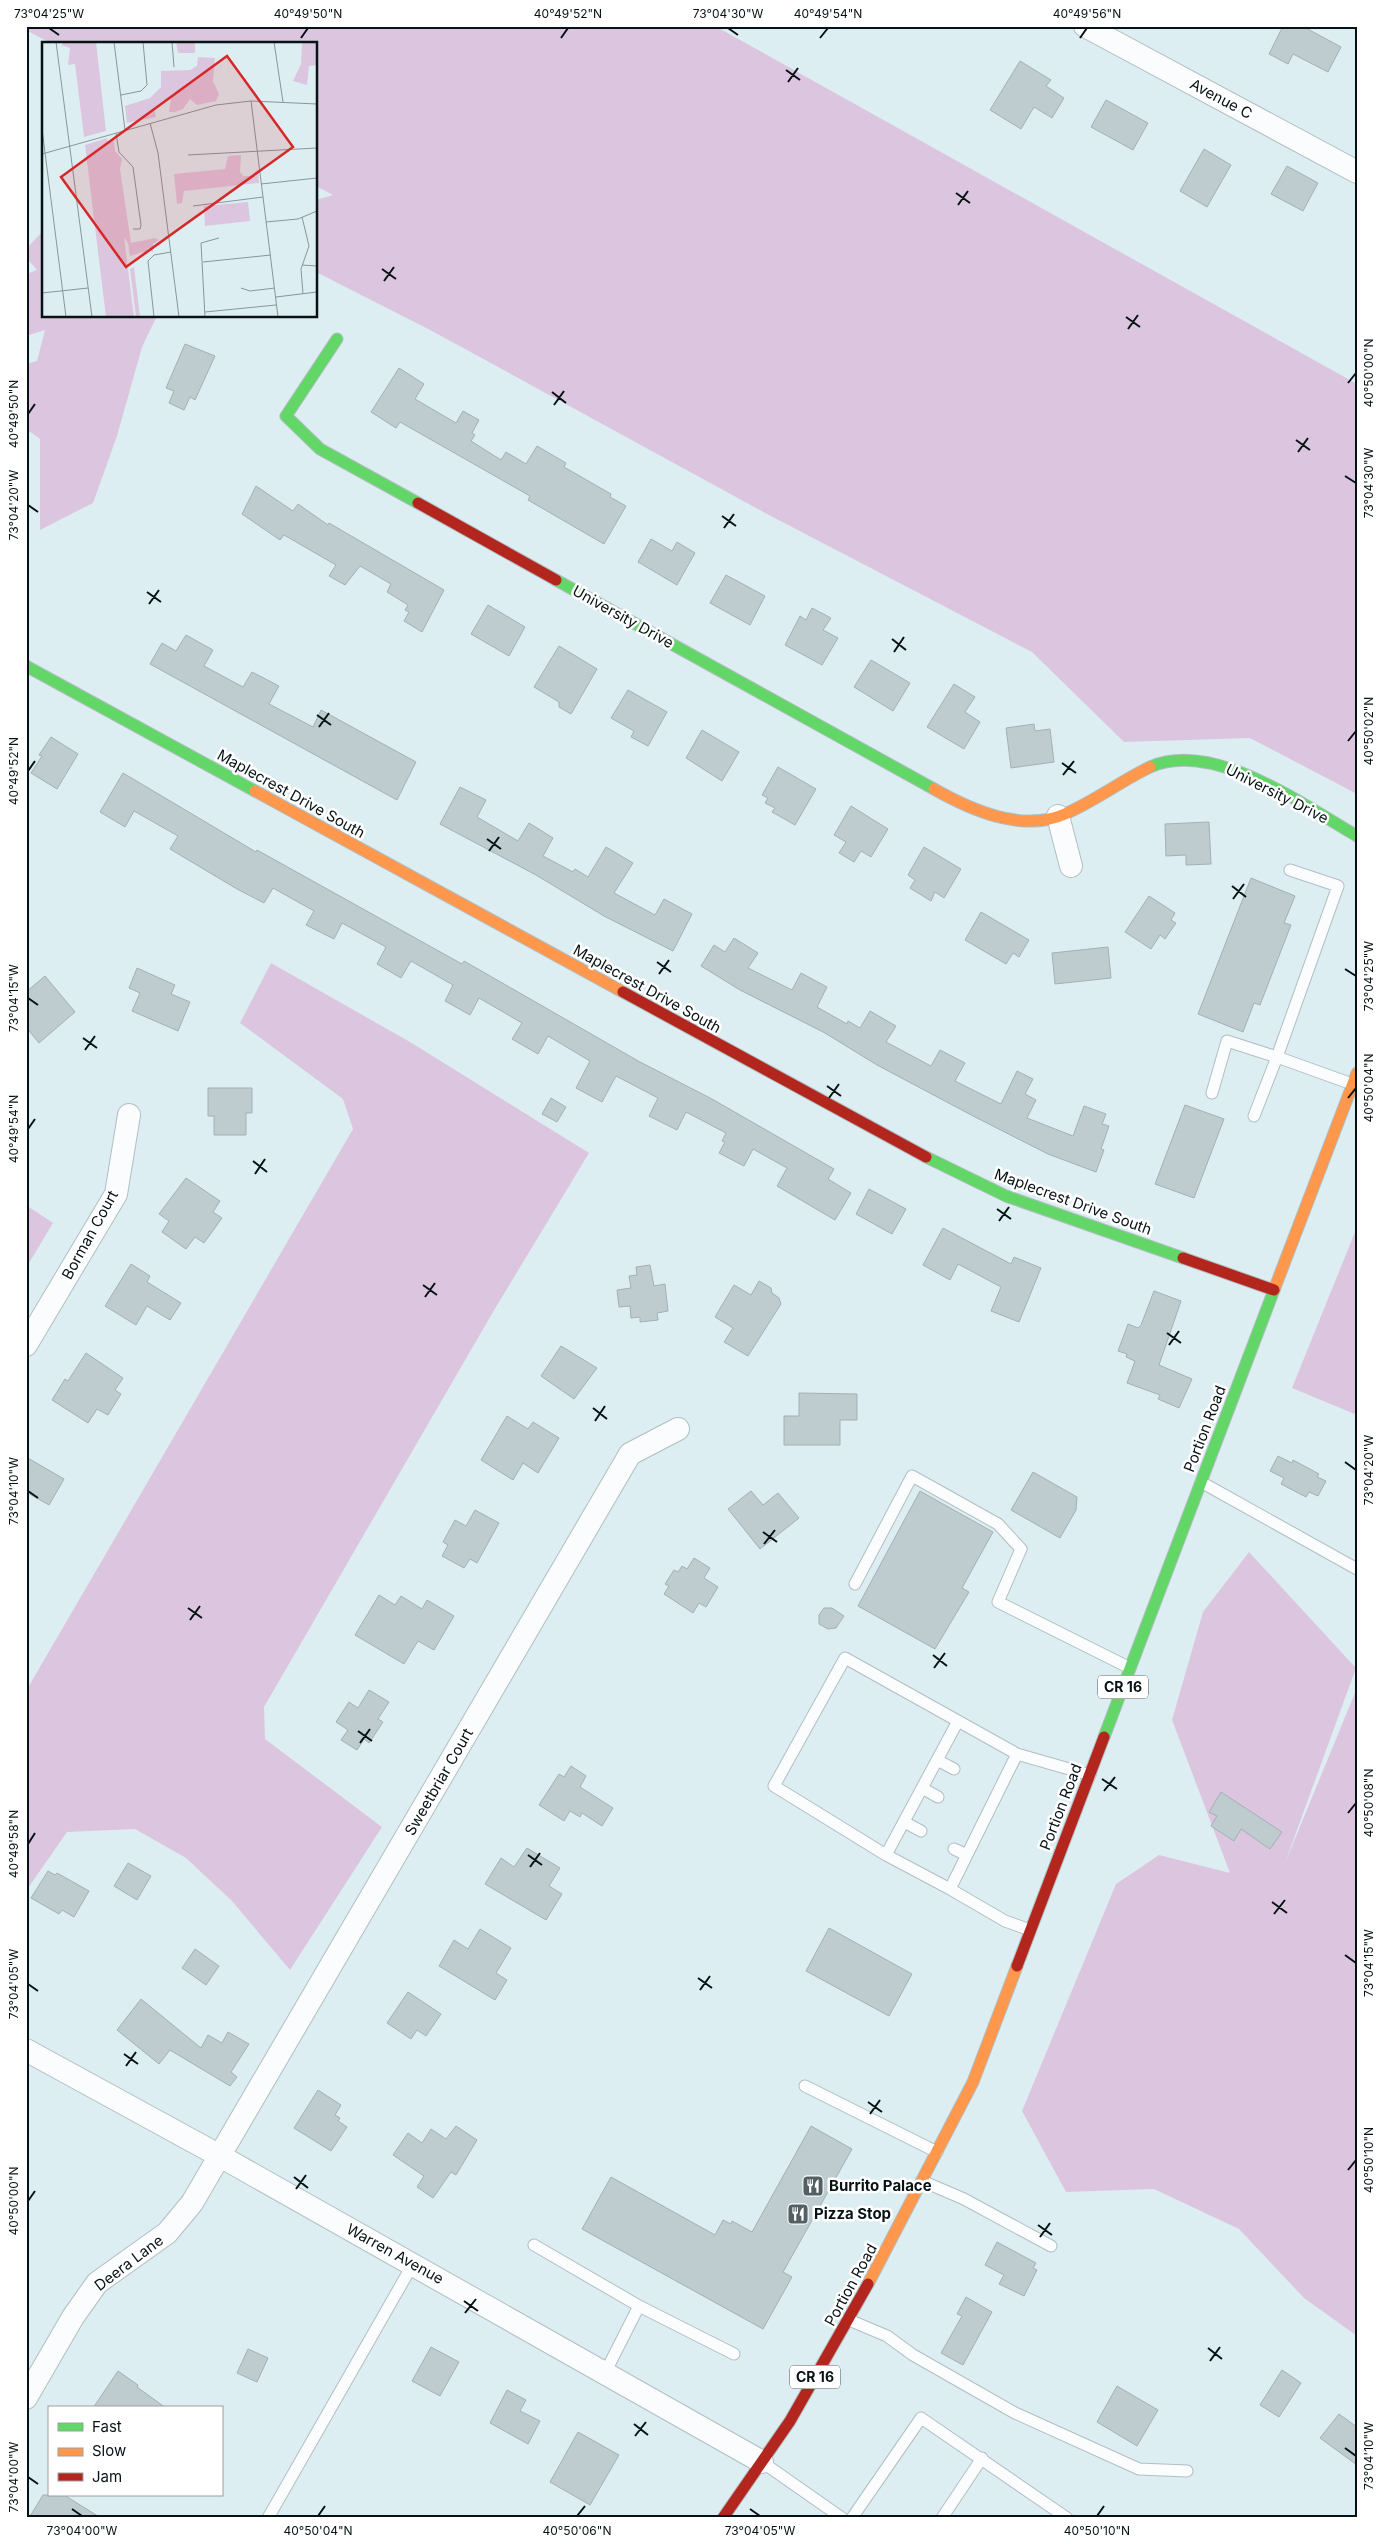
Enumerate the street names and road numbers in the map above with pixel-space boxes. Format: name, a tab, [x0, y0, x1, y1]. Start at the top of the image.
street label: Avenue C	[1187, 74, 1256, 123]
street label: University Drive	[569, 581, 677, 652]
street label: Maplecrest Drive South	[214, 745, 368, 842]
street label: University Drive	[1223, 759, 1332, 828]
street label: Maplecrest Drive South	[570, 940, 724, 1037]
street label: Maplecrest Drive South	[992, 1164, 1154, 1239]
street label: Borman Court	[57, 1187, 122, 1283]
street label: Portion Road	[1179, 1383, 1230, 1475]
road number: CR 16	[1098, 1675, 1148, 1698]
street label: Sweetbriar Court	[400, 1725, 477, 1839]
street label: Portion Road	[1035, 1761, 1086, 1853]
street label: Warren Avenue	[343, 2219, 447, 2288]
street label: Deera Lane	[91, 2231, 167, 2295]
street label: Portion Road	[820, 2240, 881, 2329]
road number: CR 16	[790, 2366, 840, 2388]

